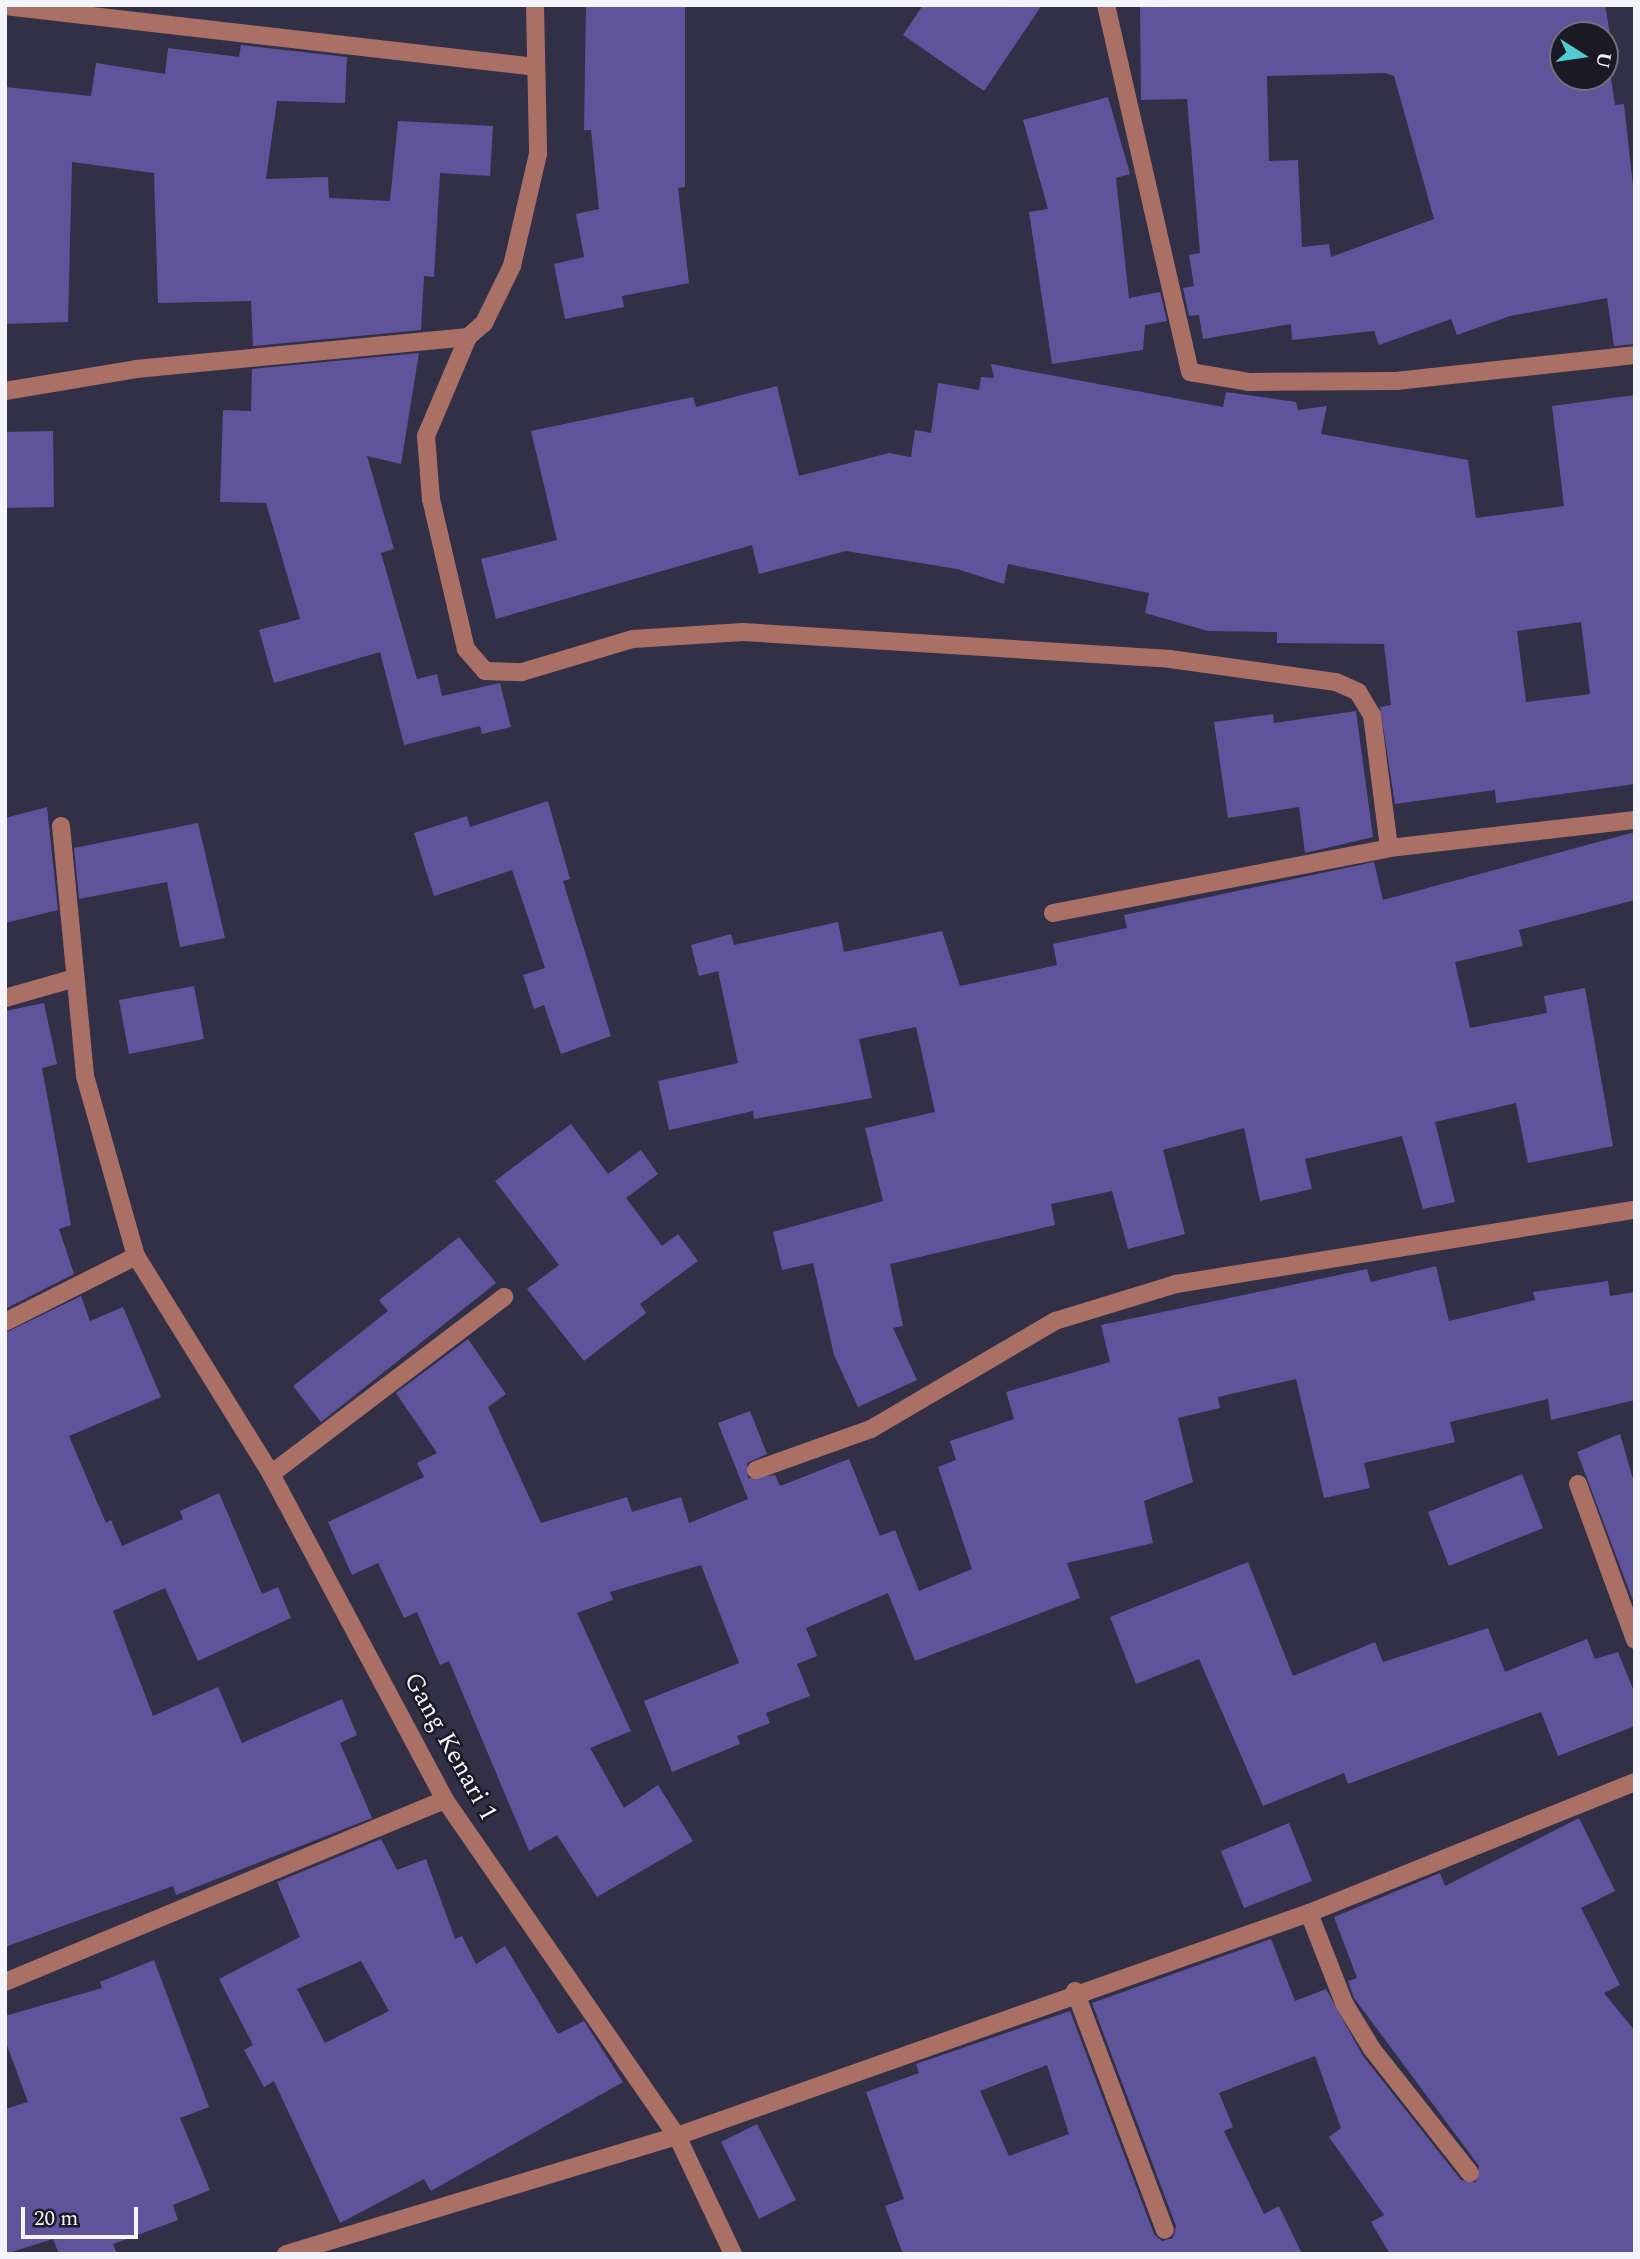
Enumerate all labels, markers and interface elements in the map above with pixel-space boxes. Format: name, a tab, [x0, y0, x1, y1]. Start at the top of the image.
north arrow	[1549, 21, 1619, 91]
text: U	[1587, 49, 1619, 71]
street label: Gang Kenari 1	[396, 1667, 504, 1827]
scale bar	[24, 2192, 142, 2236]
text: 20 m	[34, 2203, 78, 2235]

